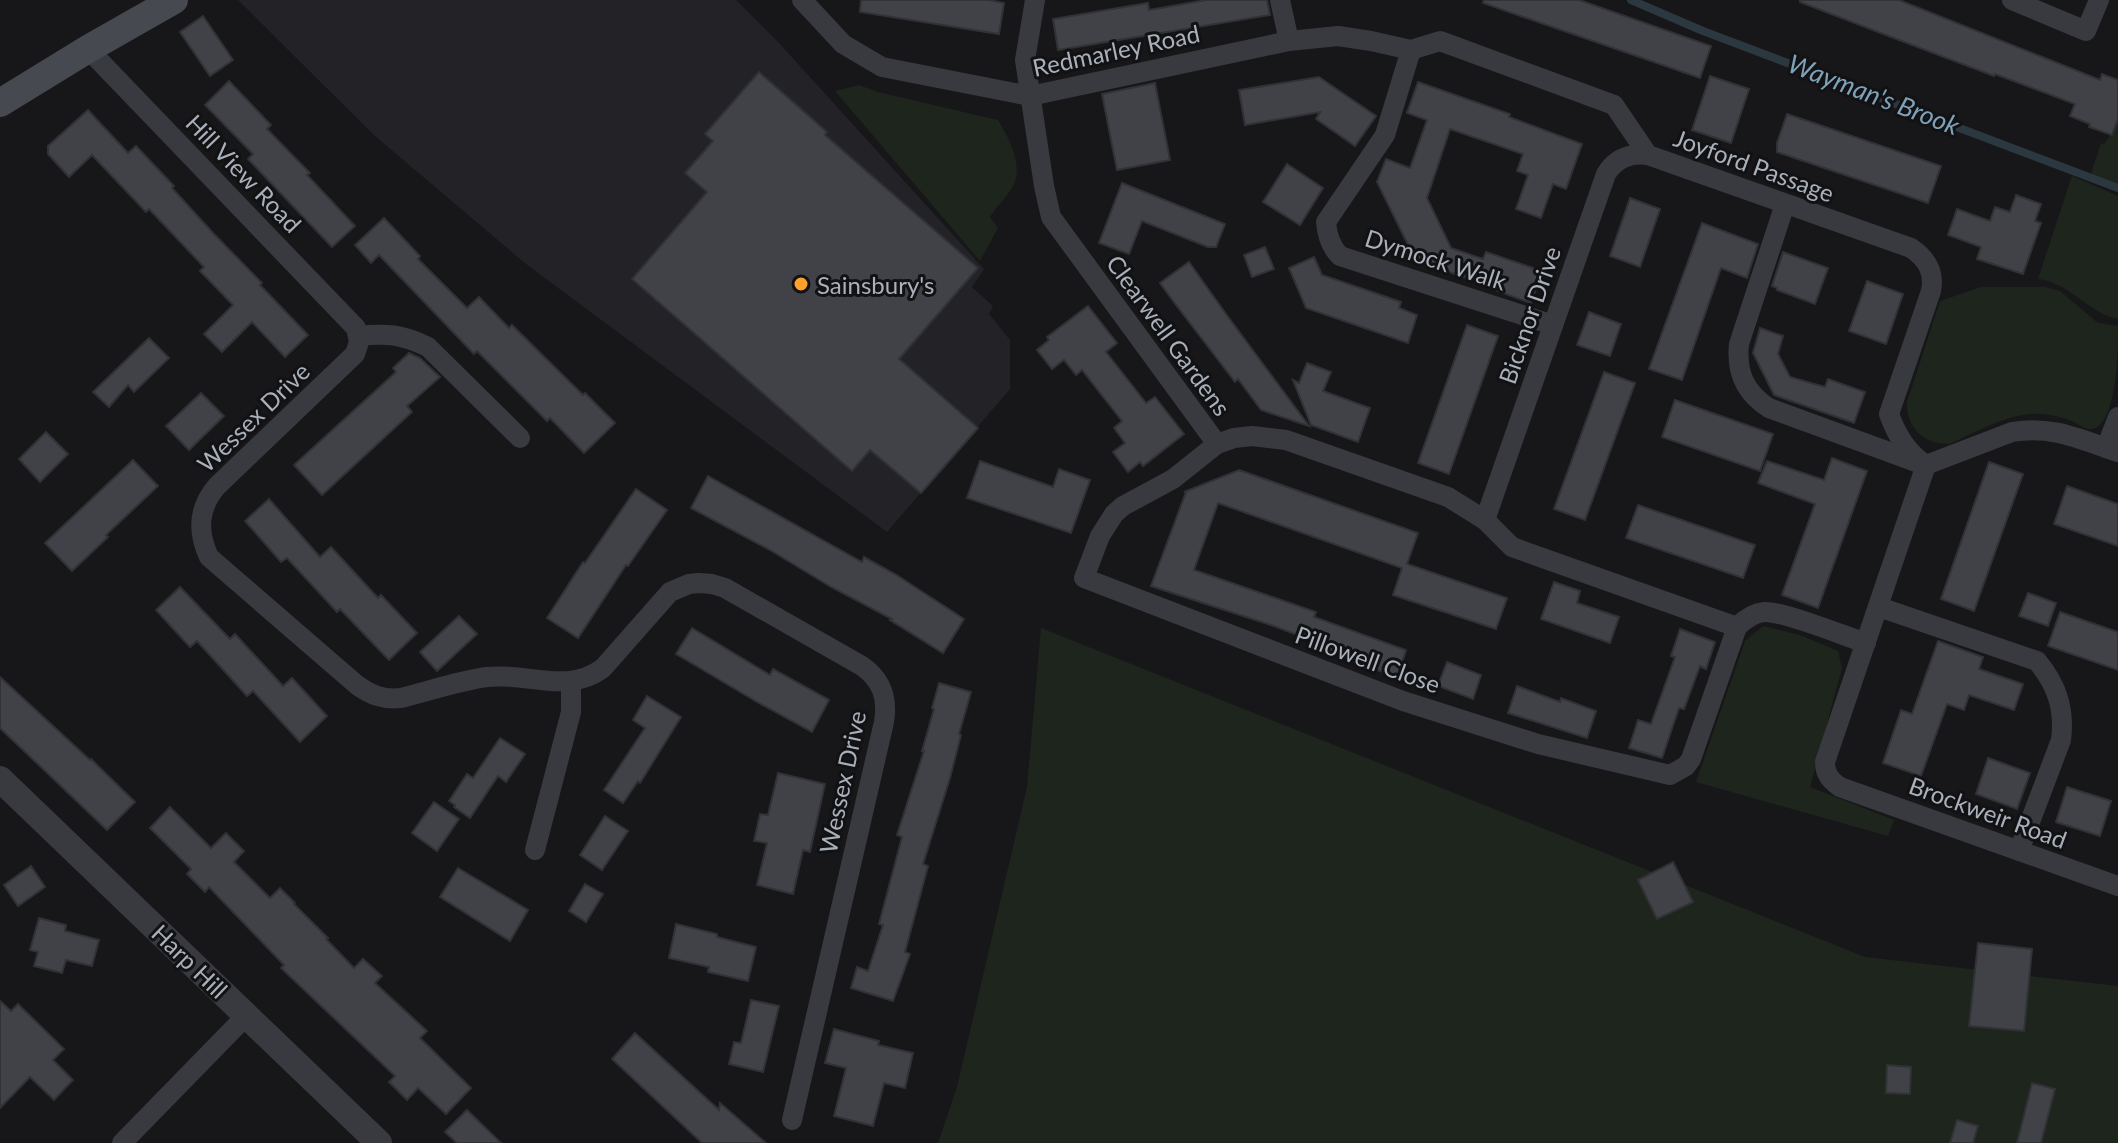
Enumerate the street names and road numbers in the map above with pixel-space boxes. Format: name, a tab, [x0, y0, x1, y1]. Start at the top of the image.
street label: Redmarley Road	[1030, 18, 1202, 82]
street label: Hill View Road	[180, 108, 308, 238]
street label: Joyford Passage	[1670, 123, 1838, 207]
street label: Dymock Walk	[1362, 223, 1511, 296]
street label: Bicknor Drive	[1492, 243, 1566, 387]
street label: Clearwell Gardens	[1101, 249, 1237, 421]
street label: Wessex Drive	[191, 356, 315, 478]
street label: Pillowell Close	[1292, 619, 1444, 699]
street label: Wessex Drive	[813, 708, 871, 856]
street label: Brockweir Road	[1905, 770, 2071, 854]
street label: Harp Hill	[146, 918, 234, 1004]

